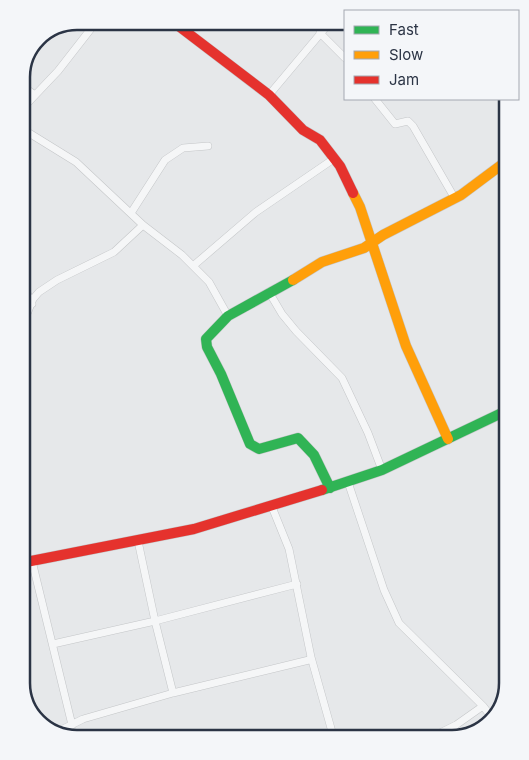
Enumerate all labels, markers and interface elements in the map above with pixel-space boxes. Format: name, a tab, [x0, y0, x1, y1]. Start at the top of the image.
legend	[344, 10, 519, 100]
text: Fast	[389, 20, 419, 39]
text: Slow	[389, 45, 423, 64]
text: Jam	[389, 70, 419, 89]

